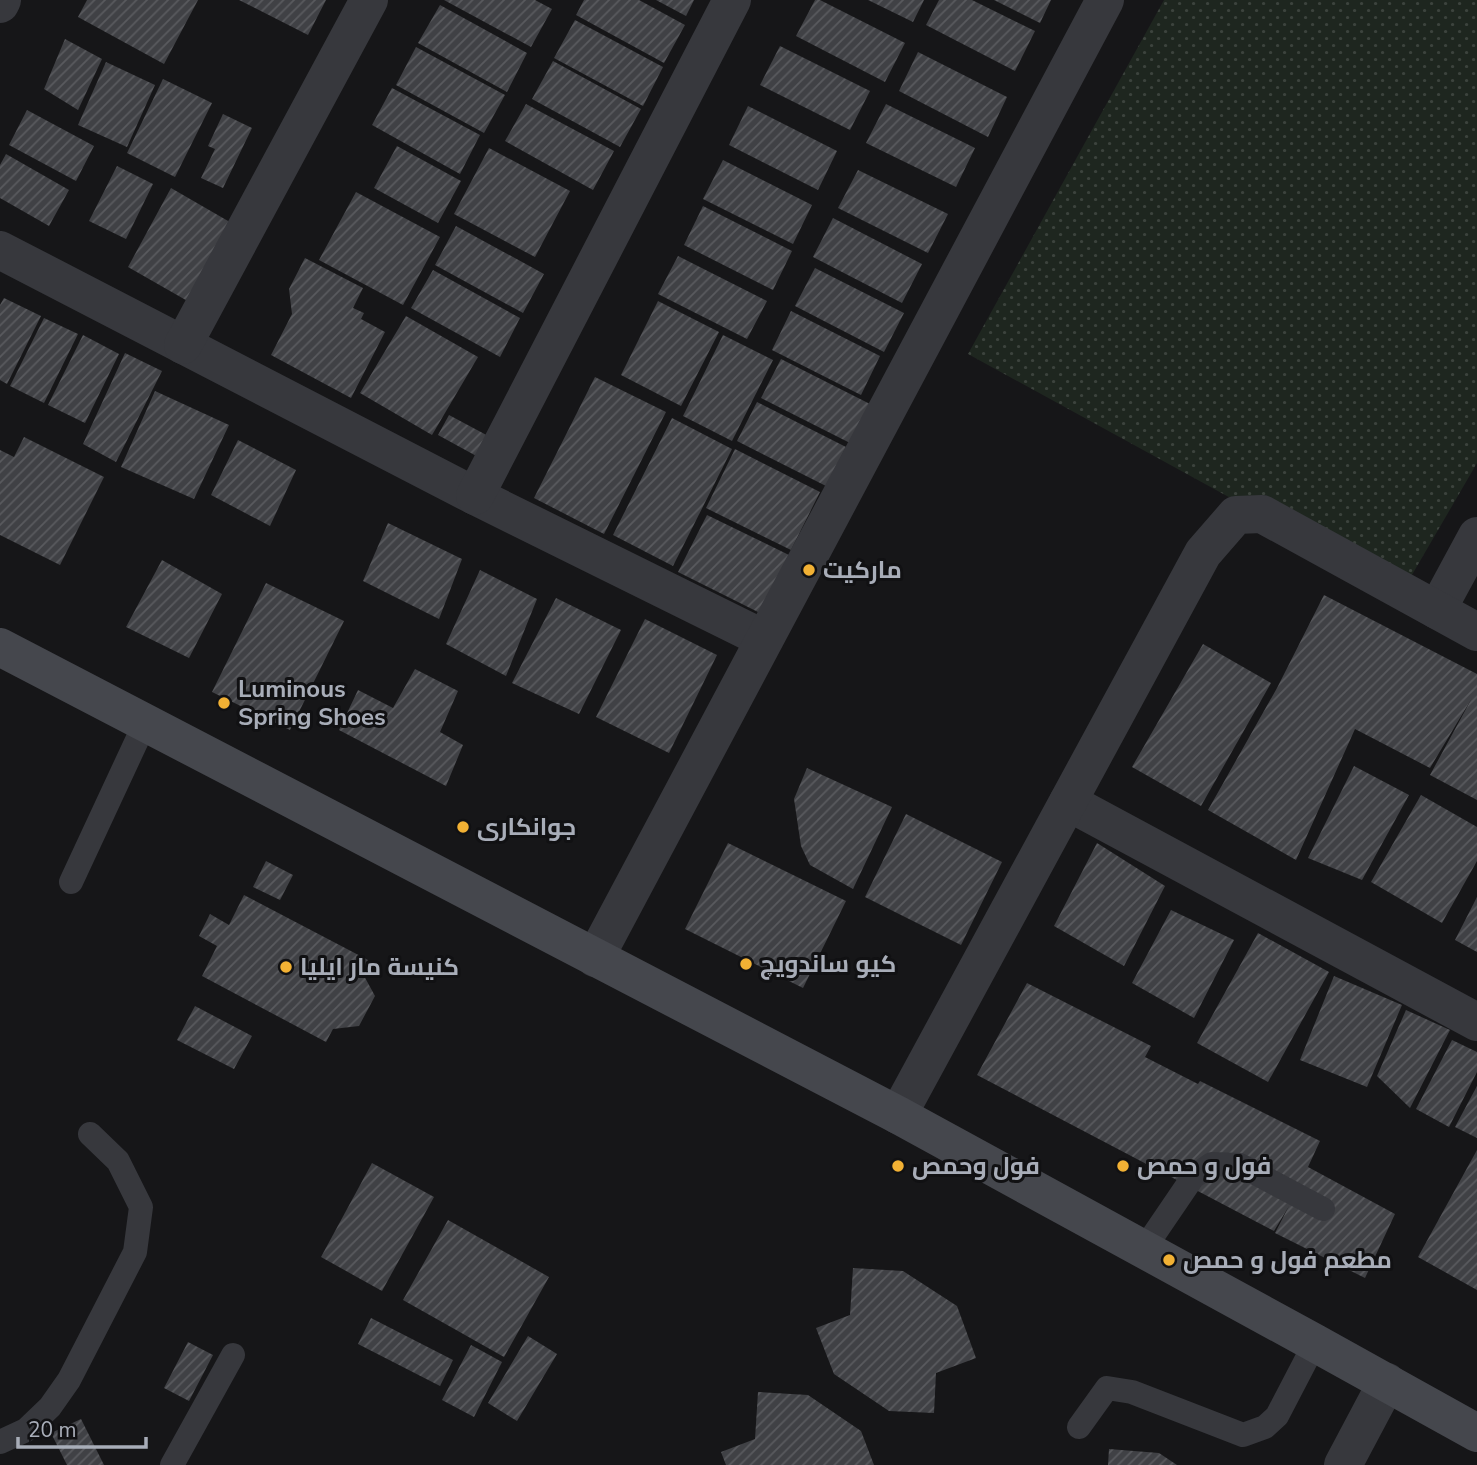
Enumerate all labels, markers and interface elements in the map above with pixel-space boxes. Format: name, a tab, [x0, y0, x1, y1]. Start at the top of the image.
place label: ماركيت	[823, 554, 902, 586]
marker: ماركيت	[801, 562, 817, 578]
place label: Luminous Spring Shoes	[238, 673, 386, 733]
marker: Luminous Spring Shoes	[216, 695, 232, 711]
place label: جوانکاری	[477, 811, 576, 843]
marker: جوانکاری	[455, 819, 471, 835]
place label: کیو ساندویچ	[760, 948, 896, 980]
place label: كنيسة مار ايليا	[300, 951, 459, 983]
marker: کیو ساندویچ	[738, 956, 754, 972]
marker: كنيسة مار ايليا	[278, 959, 294, 975]
place label: فول وحمص	[912, 1150, 1040, 1182]
place label: فول و حمص	[1137, 1150, 1271, 1182]
marker: فول وحمص	[890, 1158, 906, 1174]
marker: فول و حمص	[1115, 1158, 1131, 1174]
place label: مطعم فول و حمص	[1183, 1244, 1392, 1276]
marker: مطعم فول و حمص	[1161, 1252, 1177, 1268]
scale bar	[18, 1406, 145, 1450]
text: 20 m	[28, 1416, 77, 1444]

